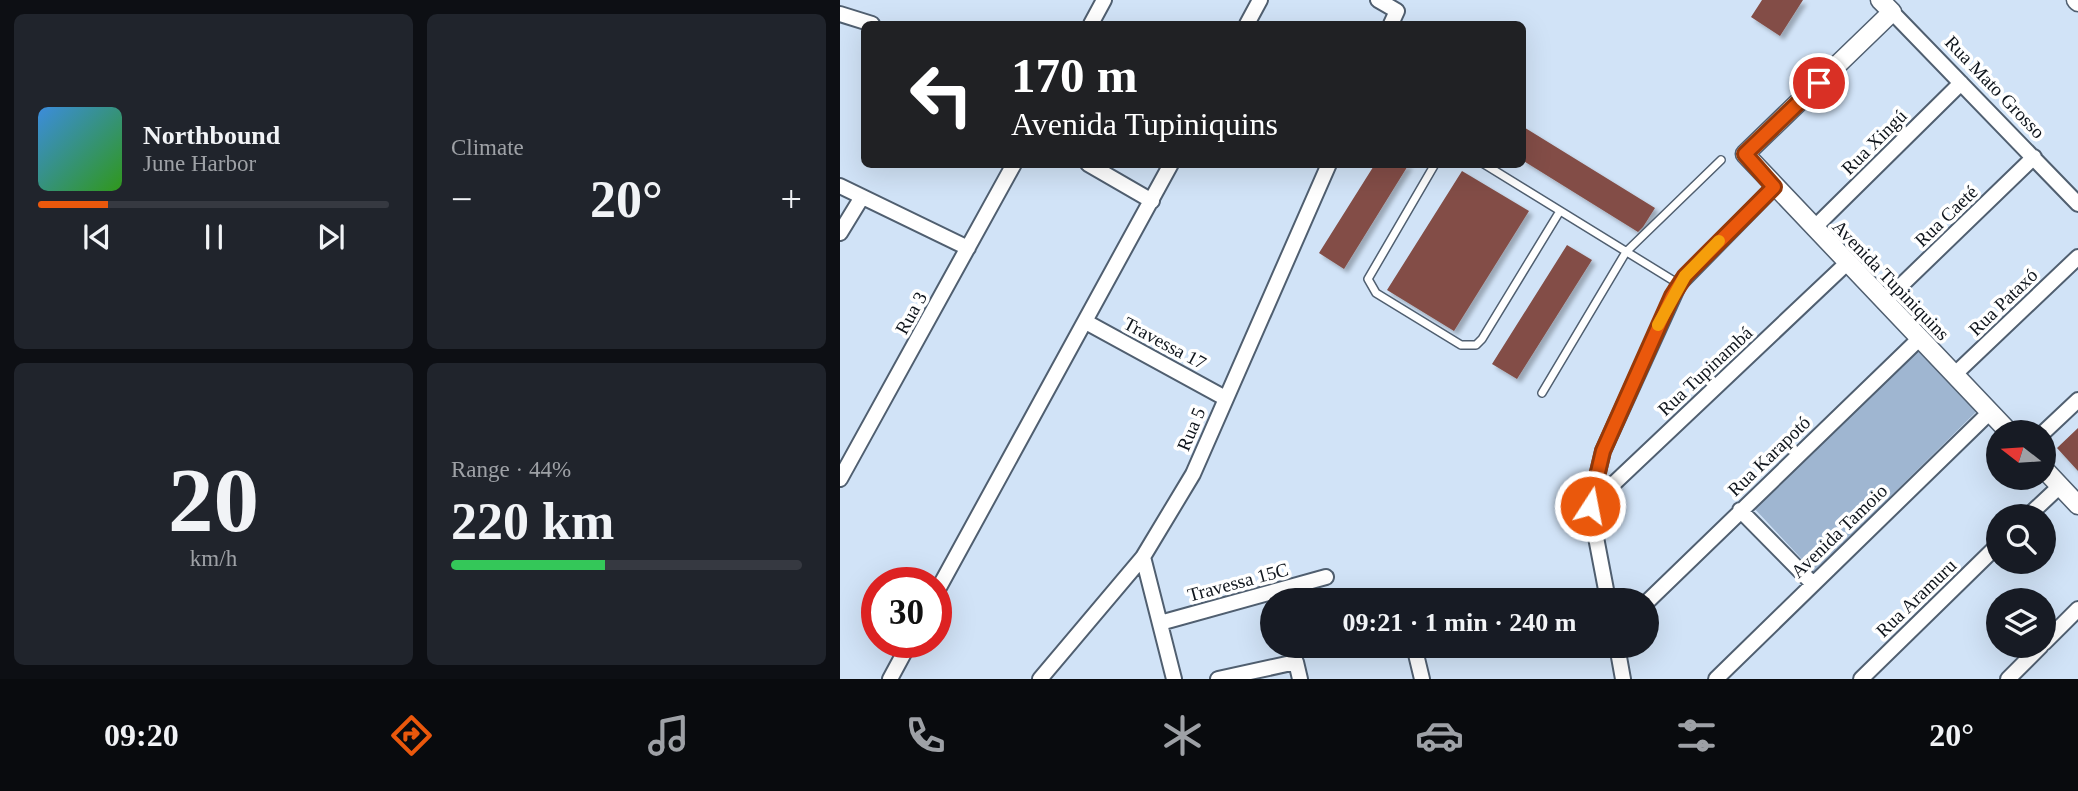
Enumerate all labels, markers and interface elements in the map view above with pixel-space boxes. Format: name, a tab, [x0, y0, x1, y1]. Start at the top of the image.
street label: Rua Mato Grosso	[1941, 31, 2049, 143]
text: 170 m	[1011, 48, 1138, 103]
icon: left	[896, 49, 987, 140]
pin	[1789, 53, 1849, 113]
icon: arrive	[1800, 64, 1838, 102]
street label: Rua Xingú	[1837, 105, 1911, 179]
text: Avenida Tupiniquins	[1011, 106, 1278, 142]
text: Northbound	[143, 121, 280, 150]
text: Climate	[451, 135, 524, 160]
text: June Harbor	[143, 151, 256, 176]
text: 20°	[590, 171, 663, 228]
text: −	[451, 178, 472, 220]
text: +	[781, 178, 802, 220]
street label: Rua Caeté	[1910, 181, 1982, 251]
street label: Avenida Tupiniquins	[1828, 216, 1954, 344]
icon: previous	[78, 218, 116, 256]
icon: pause	[195, 218, 233, 256]
icon: next	[312, 218, 350, 256]
street label: Rua Pataxó	[1964, 264, 2042, 340]
street label: Rua 3	[891, 288, 931, 338]
street label: Travessa 17	[1120, 312, 1210, 374]
street label: Rua Tupinambá	[1654, 322, 1757, 420]
street label: Rua 5	[1173, 404, 1209, 454]
street label: Rua Karapotó	[1724, 412, 1814, 500]
north arrow	[1986, 420, 2056, 490]
map controls	[1986, 420, 2056, 658]
text: 20	[168, 450, 259, 551]
text: Range · 44%	[451, 457, 571, 482]
position arrow	[1553, 469, 1627, 543]
street label: Avenida Tamoio	[1787, 480, 1891, 582]
text: 220 km	[451, 493, 614, 550]
button: search	[1986, 504, 2056, 574]
text: km/h	[190, 546, 237, 571]
street label: Rua Aramuru	[1872, 554, 1961, 641]
street label: Travessa 15C	[1185, 558, 1291, 606]
speed limit sign: 30	[861, 567, 952, 658]
button: layers	[1986, 588, 2056, 658]
text: 09:21 · 1 min · 240 m	[1343, 608, 1577, 637]
icon: directions	[387, 711, 436, 760]
icon: music	[644, 711, 693, 760]
icon: phone	[901, 711, 950, 760]
icon: climate	[1158, 711, 1207, 760]
icon: car	[1415, 711, 1464, 760]
icon: filters	[1672, 711, 1721, 760]
text: 09:20	[104, 717, 179, 753]
text: 20°	[1929, 717, 1974, 753]

